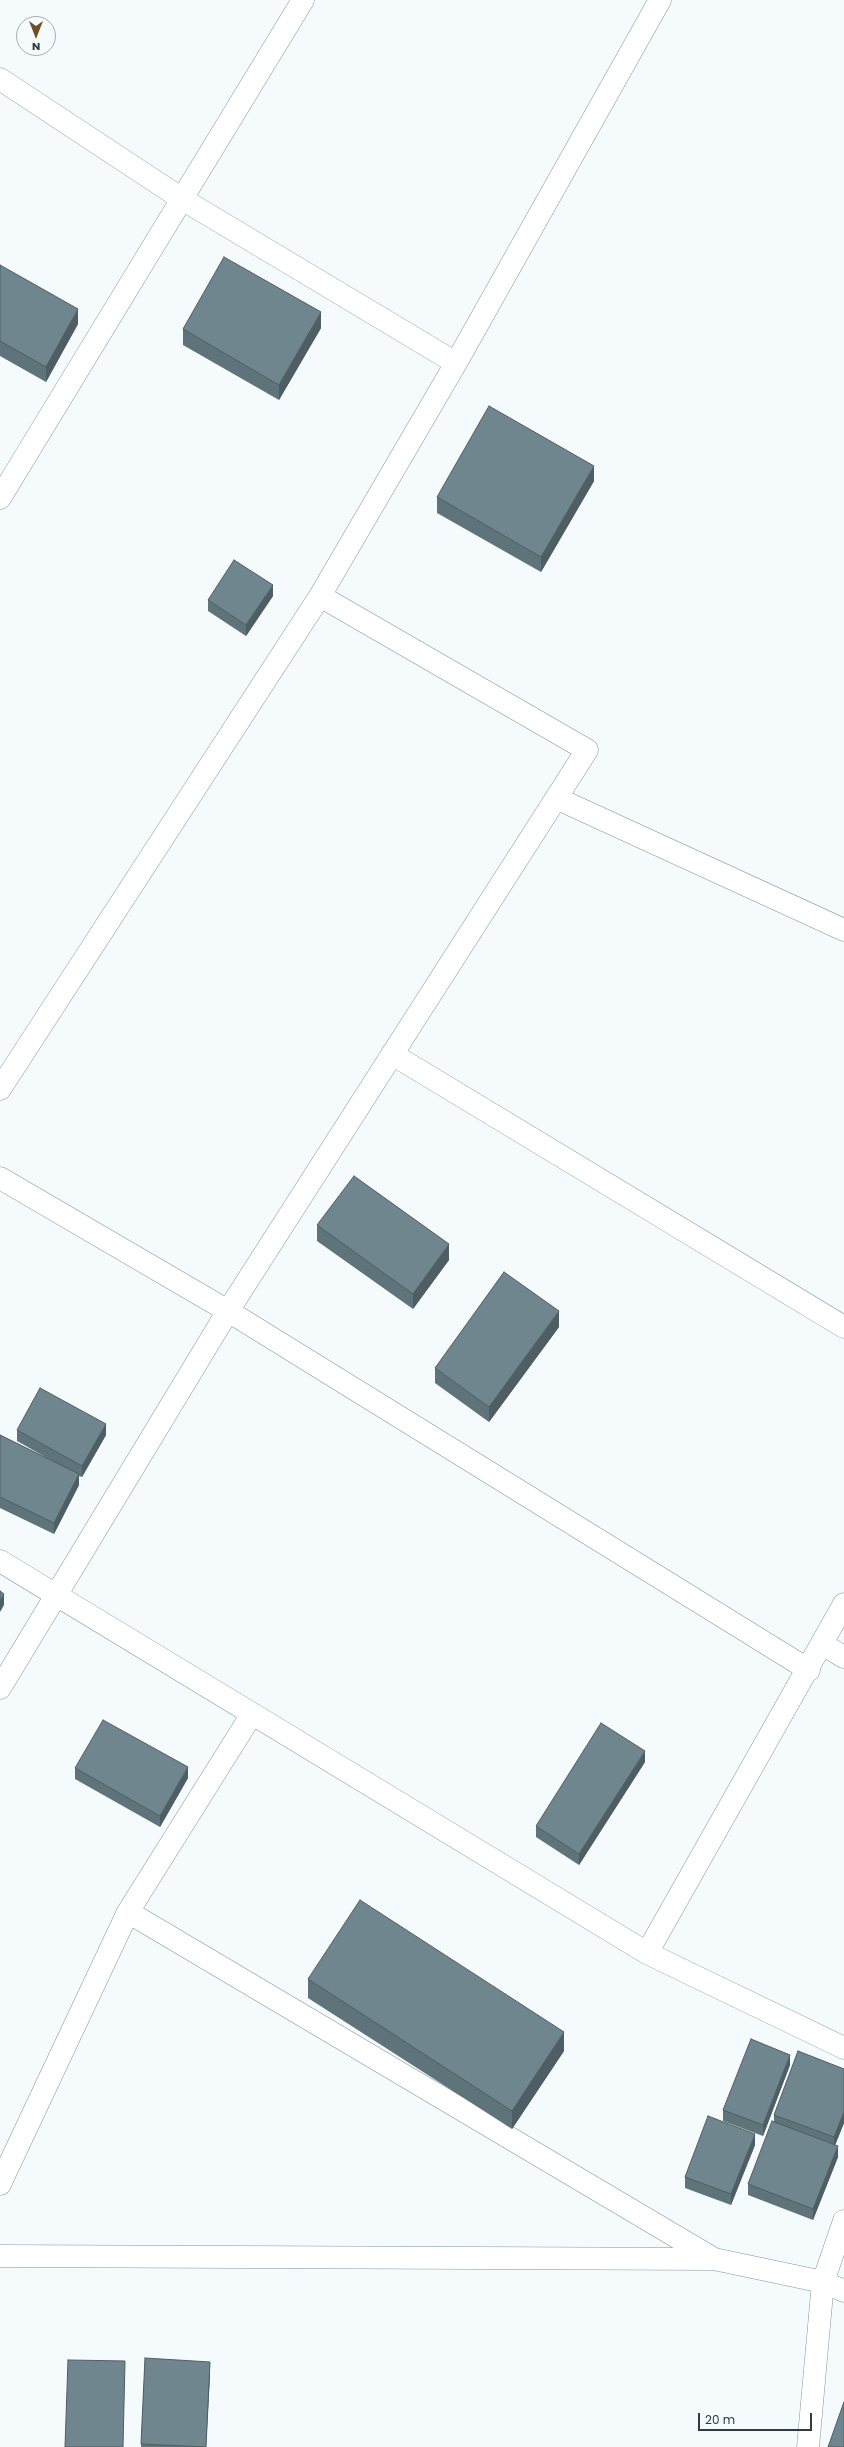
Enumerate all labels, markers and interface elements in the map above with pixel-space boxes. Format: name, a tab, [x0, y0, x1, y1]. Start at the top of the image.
north arrow	[16, 16, 56, 56]
text: N	[32, 39, 40, 55]
scale bar	[700, 2405, 814, 2431]
text: 20 m	[705, 2411, 735, 2428]

